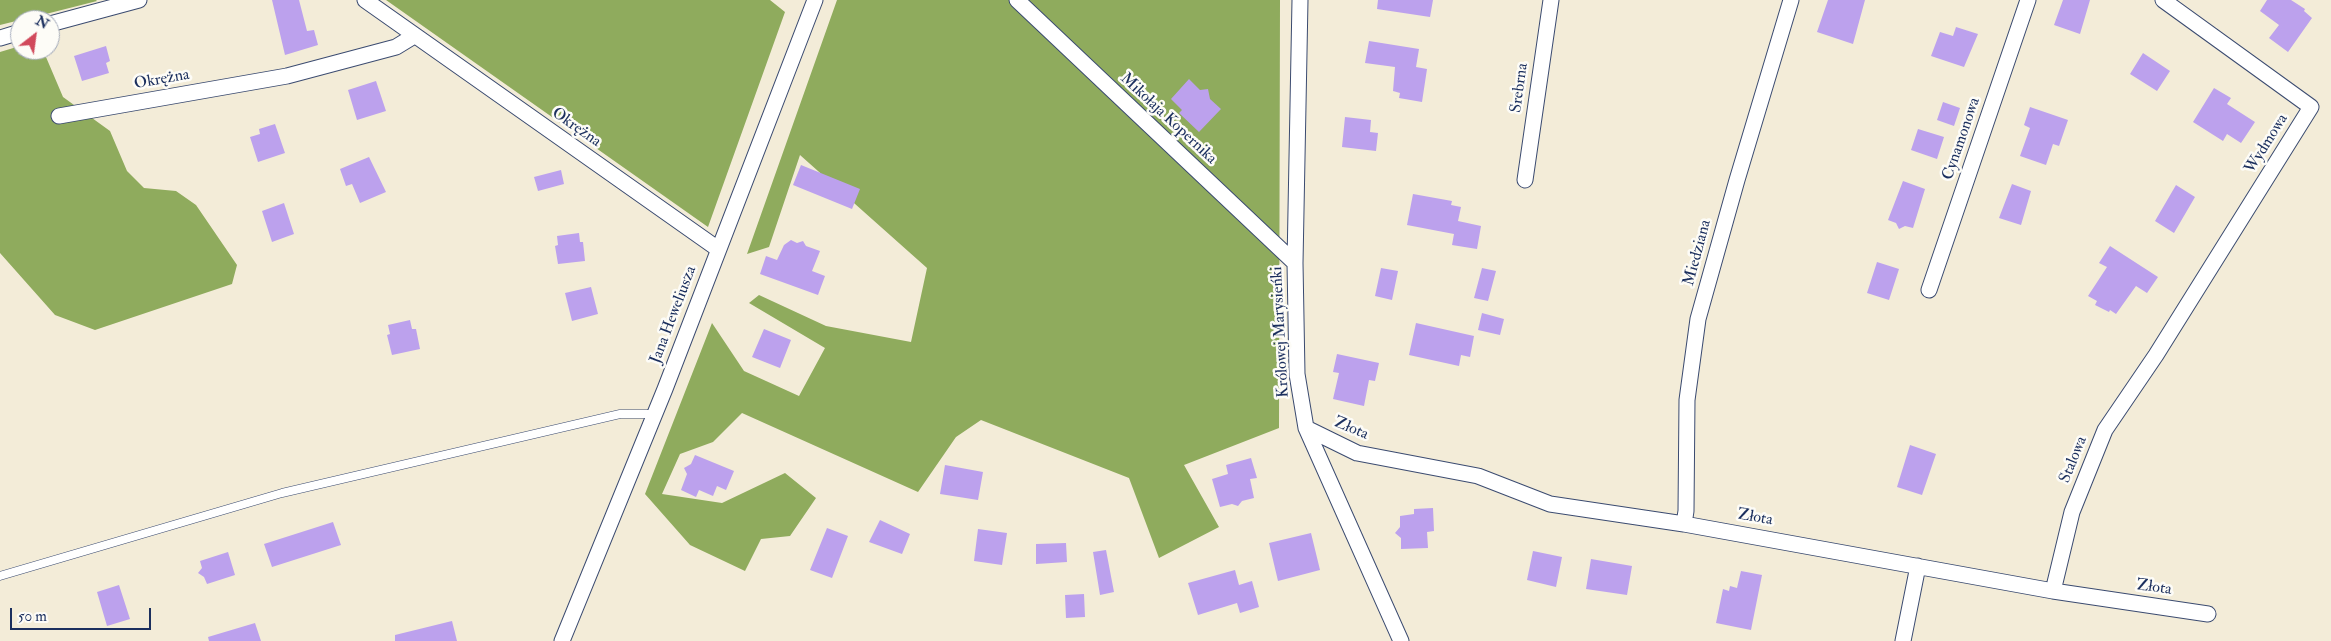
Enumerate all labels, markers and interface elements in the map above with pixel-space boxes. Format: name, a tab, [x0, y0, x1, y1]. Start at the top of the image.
north arrow	[10, 10, 60, 60]
text: N	[33, 12, 52, 33]
street label: Srebrna	[1507, 62, 1533, 114]
street label: Okrężna	[133, 66, 191, 94]
street label: Mikołaja Kopernika	[1116, 69, 1220, 169]
street label: Cynamonowa	[1939, 95, 1985, 183]
street label: Okrężna	[548, 104, 604, 152]
street label: Wydmowa	[2241, 111, 2293, 177]
street label: Miedziana	[1680, 218, 1716, 288]
street label: Jana Heweliusza	[647, 263, 701, 367]
street label: Królowej Marysieńki	[1268, 266, 1294, 398]
street label: Złota	[1331, 413, 1371, 445]
street label: Stalowa	[2056, 434, 2092, 486]
street label: Złota	[1736, 505, 1774, 531]
street label: Złota	[2135, 576, 2173, 600]
scale bar	[12, 598, 154, 630]
text: 50 m	[18, 607, 47, 626]

